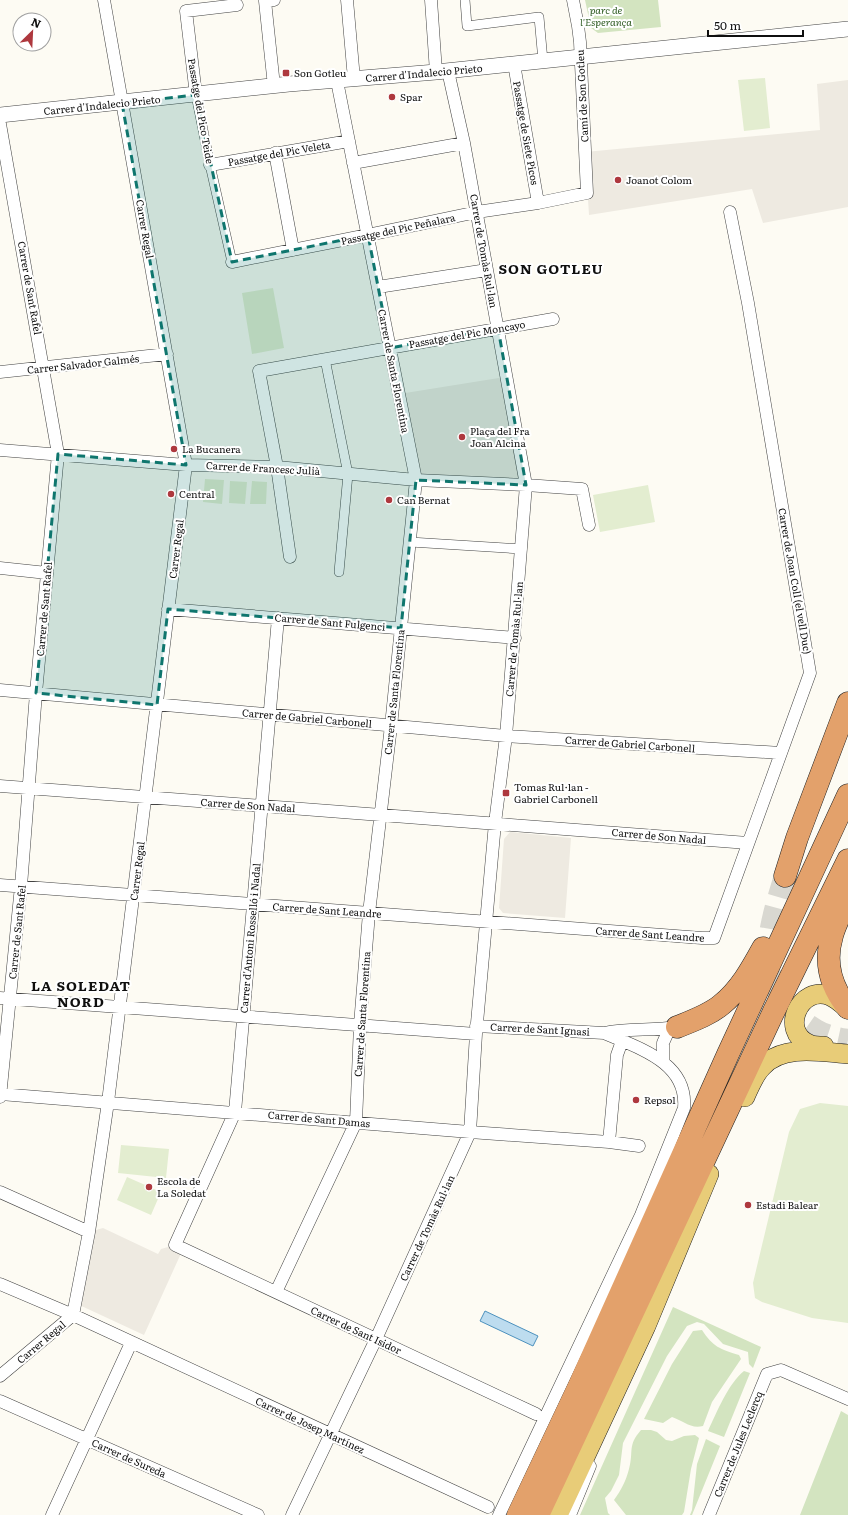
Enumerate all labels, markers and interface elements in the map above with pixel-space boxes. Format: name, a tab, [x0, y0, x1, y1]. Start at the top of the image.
park label: parc de l'Esperança	[580, 2, 632, 29]
north arrow	[12, 12, 52, 52]
scale bar	[708, 12, 803, 38]
text: N	[29, 13, 44, 31]
text: 50 m	[714, 16, 741, 34]
street label: Camí de Son Gotleu	[572, 49, 591, 143]
street label: Passatge del Pico Teide	[185, 57, 218, 165]
street label: Carrer d'Indalecio Prieto	[365, 60, 483, 85]
place label: Son Gotleu	[294, 65, 347, 80]
marker: Son Gotleu	[281, 68, 291, 78]
street label: Passatge de Siete Picos	[510, 80, 543, 187]
place label: Spar	[400, 89, 422, 104]
street label: Carrer d'Indalecio Prieto	[43, 91, 161, 118]
marker: Spar	[387, 92, 397, 102]
street label: Passatge del Pic Veleta	[226, 136, 332, 169]
place label: Joanot Colom	[626, 172, 692, 187]
marker: Joanot Colom	[613, 175, 623, 185]
street label: Carrer de Tomàs Rul·lan	[467, 193, 502, 310]
street label: Carrer Regal	[133, 198, 158, 260]
street label: Passatge del Pic Peñalara	[339, 209, 457, 248]
street label: Carrer de Sant Rafel	[15, 240, 46, 337]
district label: SON GOTLEU	[498, 258, 604, 278]
street label: Carrer de Santa Florentina	[375, 308, 414, 435]
street label: Passatge del Pic Moncayo	[407, 316, 527, 351]
street label: Carrer Salvador Galmés	[26, 350, 140, 377]
place label: Plaça del Fra Joan Alcina	[470, 423, 530, 450]
marker: Plaça del Fra Joan Alcina	[457, 432, 467, 442]
place label: La Bucanera	[182, 441, 241, 456]
marker: La Bucanera	[169, 444, 179, 454]
street label: Carrer de Francesc Julià	[206, 457, 321, 478]
place label: Central	[179, 486, 215, 501]
marker: Central	[166, 489, 176, 499]
place label: Can Bernat	[397, 492, 450, 507]
marker: Can Bernat	[384, 495, 394, 505]
street label: Carrer de Joan Coll (el vell Duc)	[775, 507, 816, 655]
street label: Carrer Regal	[164, 518, 187, 579]
street label: Carrer de Sant Rafel	[32, 560, 55, 657]
street label: Carrer de Tomàs Rul·lan	[501, 580, 526, 697]
street label: Carrer de Sant Fulgenci	[274, 609, 387, 634]
street label: Carrer de Santa Florentina	[379, 628, 408, 755]
street label: Carrer de Gabriel Carbonell	[241, 704, 373, 731]
street label: Carrer de Gabriel Carbonell	[564, 731, 696, 756]
place label: Tomas Rul·lan - Gabriel Carbonell	[514, 779, 599, 806]
marker: Tomas Rul·lan - Gabriel Carbonell	[501, 788, 511, 798]
street label: Carrer de Son Nadal	[200, 794, 297, 815]
street label: Carrer de Son Nadal	[611, 824, 708, 847]
street label: Carrer Regal	[125, 840, 148, 901]
street label: Carrer d'Antoni Rosselló i Nadal	[235, 862, 264, 1014]
street label: Carrer de Sant Rafel	[4, 883, 29, 980]
street label: Carrer de Sant Leandre	[272, 898, 382, 921]
street label: Carrer de Sant Leandre	[595, 922, 705, 945]
street label: Carrer de Santa Florentina	[350, 950, 373, 1077]
district label: LA SOLEDAT NORD	[31, 975, 131, 1011]
street label: Carrer de Sant Ignasi	[490, 1018, 591, 1039]
place label: Repsol	[644, 1092, 676, 1107]
marker: Repsol	[631, 1095, 641, 1105]
street label: Carrer de Sant Damas	[267, 1107, 371, 1130]
street label: Carrer de Tomàs Rul·lan	[395, 1172, 458, 1283]
place label: Escola de La Soledat	[157, 1173, 206, 1200]
marker: Escola de La Soledat	[144, 1182, 154, 1192]
place label: Estadi Balear	[756, 1197, 818, 1212]
marker: Estadi Balear	[743, 1200, 753, 1210]
street label: Carrer de Sant Isidor	[308, 1302, 404, 1357]
street label: Carrer Regal	[13, 1316, 69, 1367]
street label: Carrer de Jules Leclercq	[709, 1388, 766, 1499]
street label: Carrer de Josep Martínez	[253, 1393, 367, 1457]
street label: Carrer de Sureda	[90, 1434, 169, 1481]

